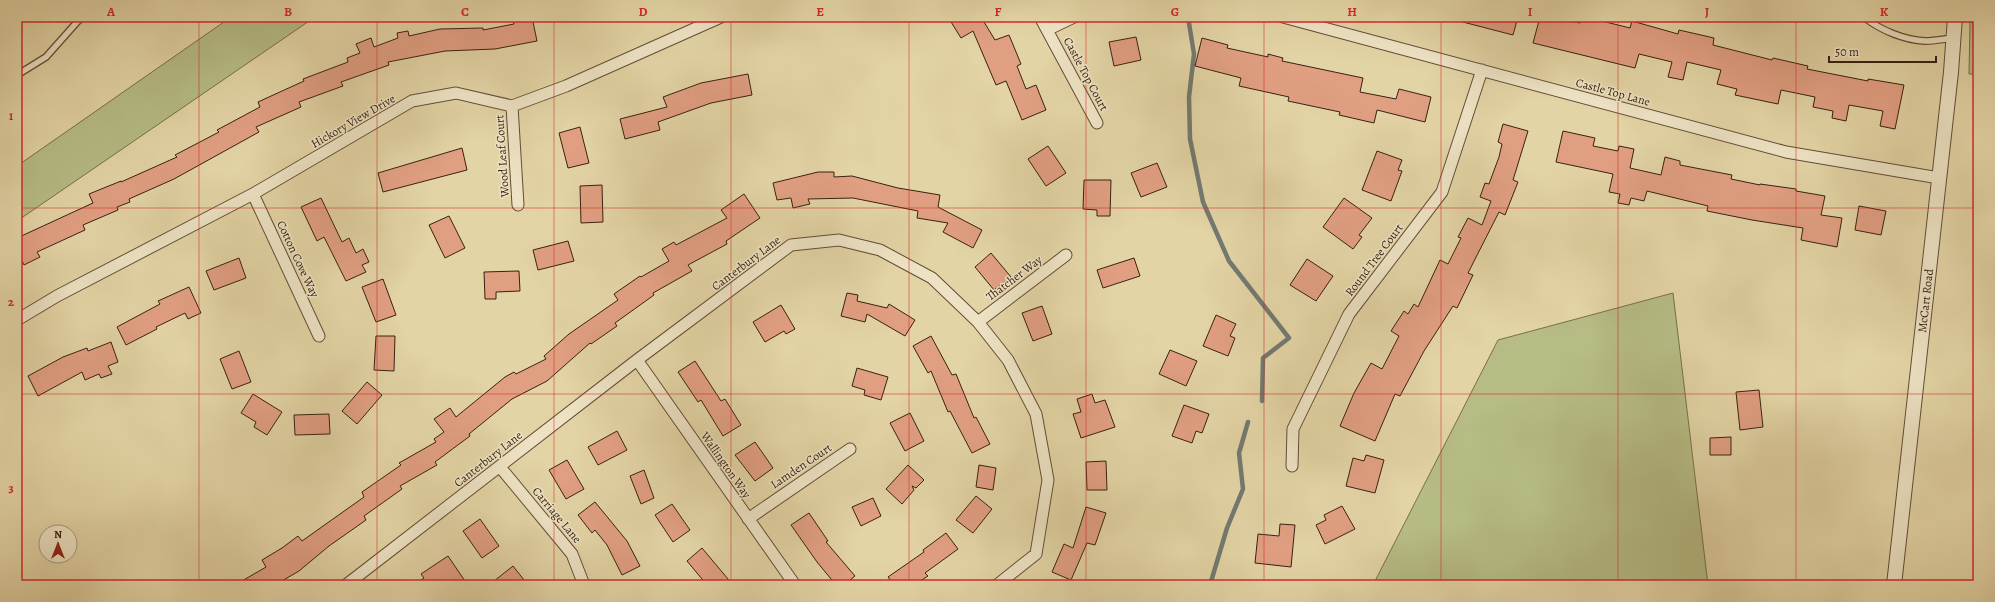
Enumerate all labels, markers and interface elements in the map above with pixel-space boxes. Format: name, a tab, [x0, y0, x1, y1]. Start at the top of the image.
text: A	[106, 3, 116, 20]
text: B	[284, 3, 292, 20]
text: C	[461, 3, 469, 20]
text: D	[638, 3, 648, 20]
text: E	[816, 3, 824, 20]
text: F	[995, 3, 1002, 20]
text: G	[1171, 3, 1179, 20]
text: H	[1347, 3, 1357, 20]
text: I	[1528, 3, 1533, 20]
text: J	[1705, 3, 1709, 20]
text: K	[1880, 3, 1889, 20]
street label: Castle Top Court	[1060, 34, 1112, 114]
scale bar	[1829, 38, 1936, 64]
text: 50 m	[1835, 44, 1859, 60]
street label: Castle Top Lane	[1574, 74, 1652, 110]
street label: Hickory View Drive	[308, 90, 398, 152]
text: 1	[9, 107, 14, 124]
street label: Wood Leaf Court	[491, 114, 513, 199]
street label: Cotton Cove Way	[273, 218, 323, 301]
street label: Round Tree Court	[1341, 220, 1407, 300]
street label: Canterbury Lane	[708, 232, 784, 294]
street label: Thatcher Way	[983, 251, 1046, 304]
street label: McCart Road	[1914, 267, 1937, 333]
text: 2	[8, 293, 15, 310]
street label: Canterbury Lane	[451, 427, 525, 491]
street label: Wallington Way	[697, 428, 755, 502]
street label: Lamden Court	[767, 440, 835, 492]
text: 3	[8, 479, 14, 496]
street label: Carriage Lane	[529, 484, 585, 546]
north arrow	[38, 524, 78, 564]
text: N	[54, 527, 62, 542]

